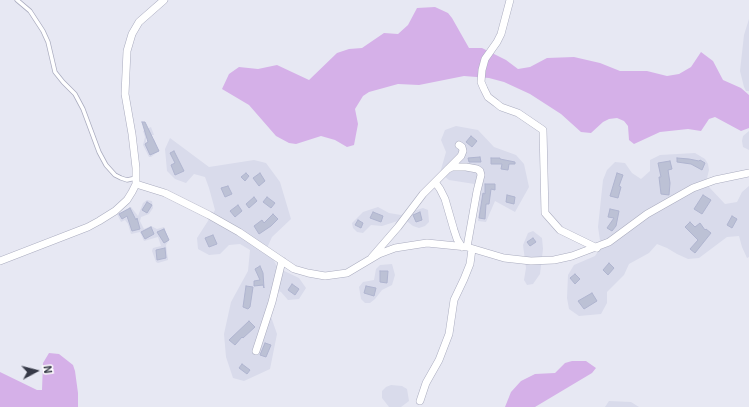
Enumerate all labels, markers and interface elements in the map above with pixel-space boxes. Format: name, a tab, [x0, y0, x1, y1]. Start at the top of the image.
north arrow	[16, 351, 56, 391]
text: N	[41, 365, 55, 374]

